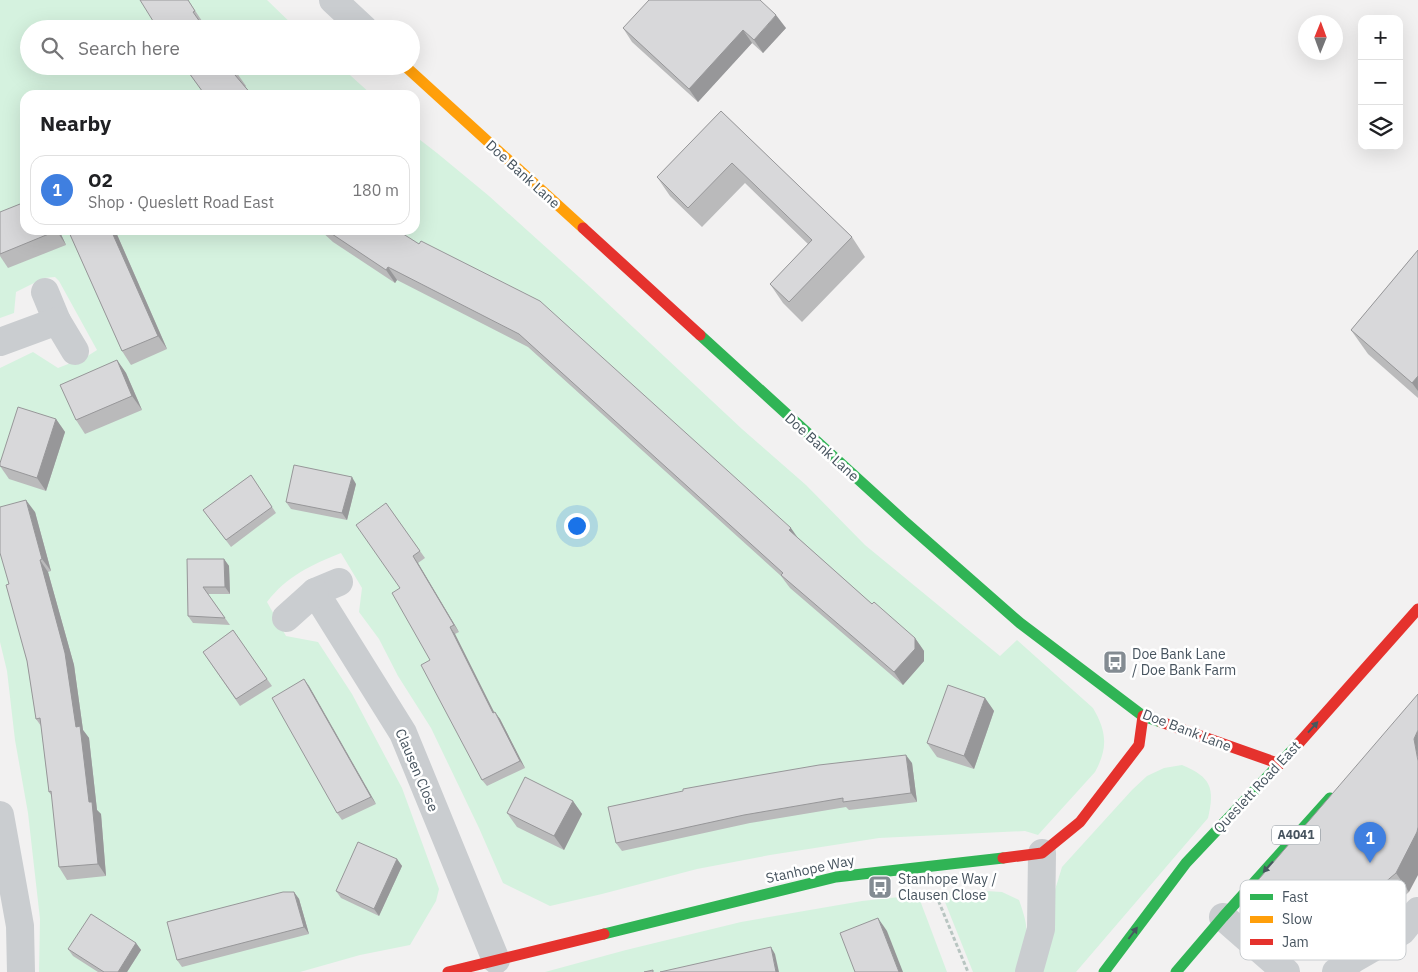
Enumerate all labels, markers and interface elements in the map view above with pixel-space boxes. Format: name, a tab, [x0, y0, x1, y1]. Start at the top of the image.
north arrow	[1298, 15, 1343, 60]
map controls	[1358, 15, 1403, 150]
button: +	[1358, 15, 1403, 60]
search box	[20, 20, 420, 75]
icon: search	[38, 34, 66, 62]
text: Search here	[78, 36, 180, 60]
button: −	[1358, 60, 1403, 105]
button: layers	[1358, 105, 1403, 150]
text: Nearby	[40, 109, 111, 137]
street label: Doe Bank Lane	[482, 136, 564, 212]
text: O2	[88, 168, 113, 192]
text: 1	[52, 180, 62, 200]
text: 180 m	[352, 180, 399, 200]
text: Shop · Queslett Road East	[88, 192, 274, 212]
street label: Doe Bank Lane	[781, 409, 863, 485]
your location	[564, 513, 590, 539]
place label: Doe Bank Lane / Doe Bank Farm	[1132, 645, 1236, 679]
bus stop icon: Doe Bank Lane / Doe Bank Farm	[1102, 649, 1128, 675]
street label: Doe Bank Lane	[1140, 705, 1234, 755]
one-way arrow	[1307, 721, 1318, 734]
street label: Clausen Close	[391, 726, 443, 815]
street label: Queslett Road East	[1210, 737, 1304, 837]
pin: 1	[1354, 822, 1386, 863]
road number: A4041	[1272, 826, 1320, 844]
street label: Stanhope Way	[764, 851, 856, 887]
one-way arrow	[1263, 860, 1274, 873]
place label: Stanhope Way / Clausen Close	[898, 870, 997, 904]
bus stop icon: Stanhope Way / Clausen Close	[867, 874, 893, 900]
legend	[1240, 880, 1406, 960]
text: Fast	[1282, 888, 1308, 906]
text: Slow	[1282, 910, 1313, 928]
one-way arrow	[1128, 927, 1139, 940]
text: Jam	[1282, 933, 1309, 951]

